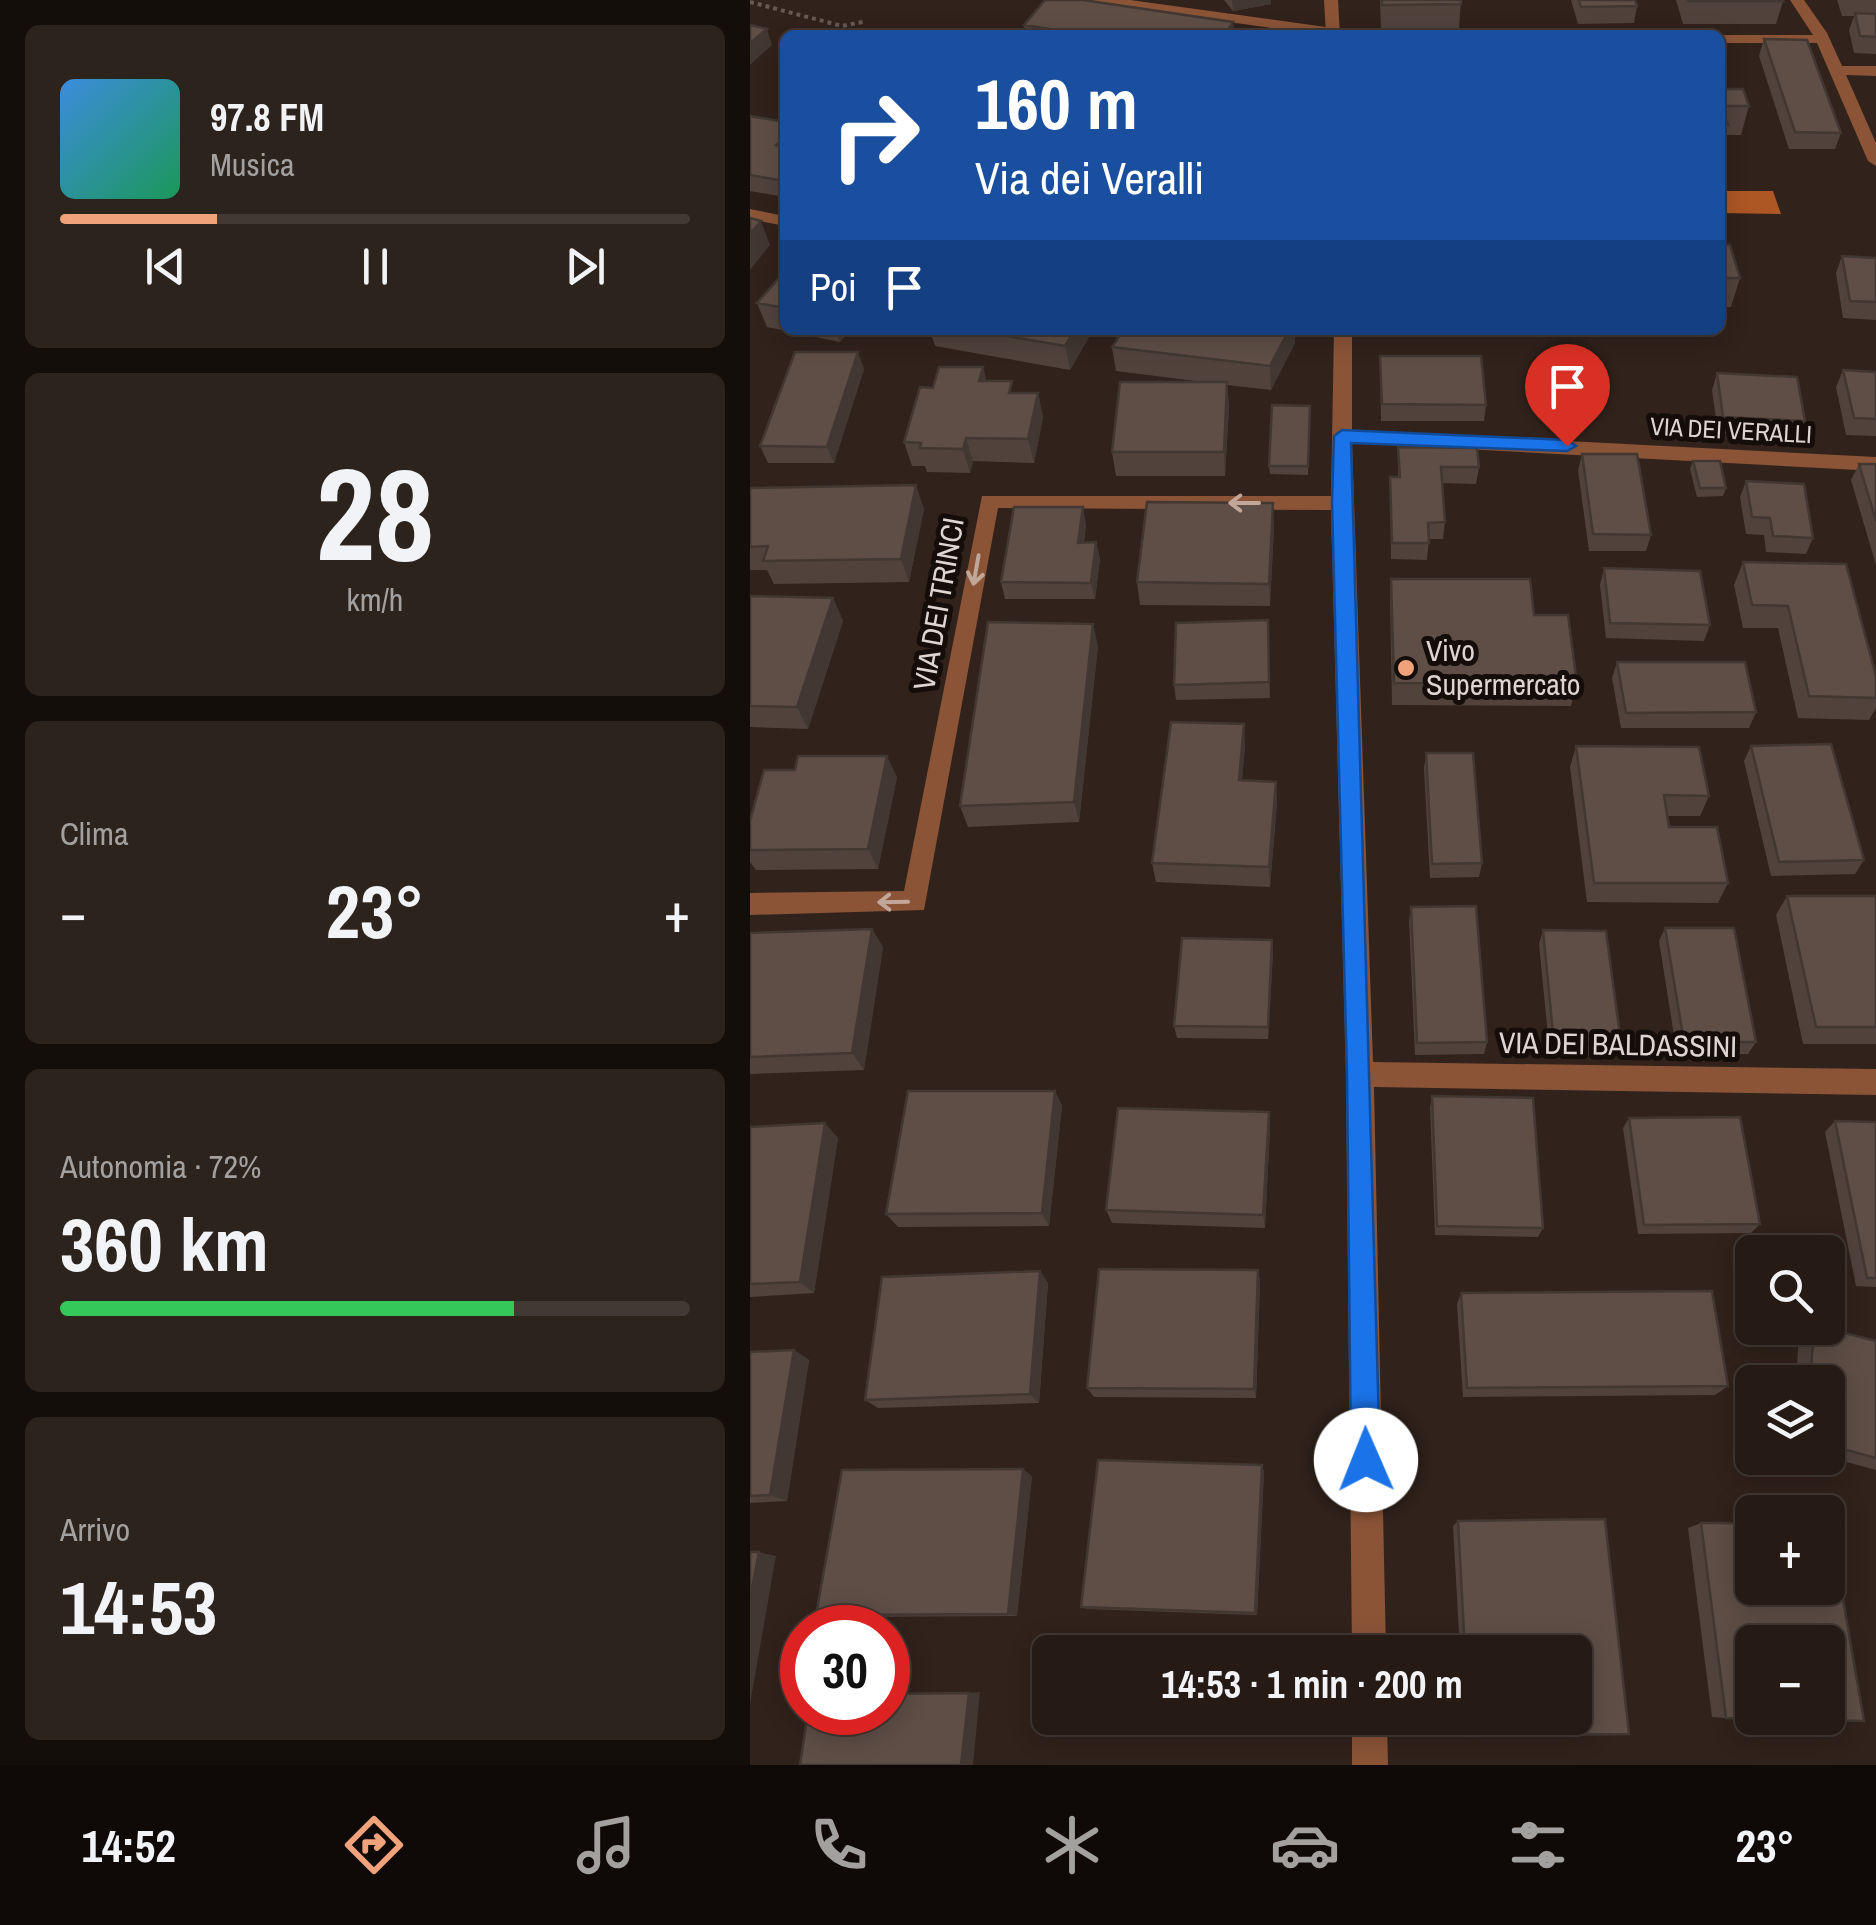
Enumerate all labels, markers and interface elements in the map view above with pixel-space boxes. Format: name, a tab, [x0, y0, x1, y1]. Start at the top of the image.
text: 160 m	[975, 57, 1138, 151]
icon: right	[810, 70, 940, 200]
text: 97.8 FM	[210, 92, 324, 143]
text: Musica	[210, 143, 295, 186]
text: Via dei Veralli	[975, 147, 1204, 208]
icon: previous	[138, 239, 193, 294]
icon: pause	[348, 239, 403, 294]
icon: next	[558, 239, 613, 294]
icon: arrive	[877, 260, 932, 315]
text: Poi	[810, 262, 857, 313]
pin	[1525, 344, 1610, 447]
icon: arrive	[1540, 359, 1595, 414]
street label: VIA DEI VERALLI	[1649, 409, 1813, 451]
text: 28	[316, 425, 434, 601]
one-way arrow	[1228, 493, 1260, 512]
street label: VIA DEI TRINCI	[903, 514, 973, 693]
one-way arrow	[966, 553, 985, 586]
text: km/h	[347, 578, 403, 621]
place label: Vivo Supermercato	[1426, 630, 1581, 704]
marker: Vivo Supermercato	[1395, 657, 1417, 679]
text: Clima	[60, 812, 129, 855]
text: 23°	[326, 860, 424, 961]
text: −	[60, 875, 86, 949]
text: +	[664, 875, 690, 949]
one-way arrow	[877, 893, 909, 912]
street label: VIA DEI BALDASSINI	[1499, 1022, 1737, 1066]
text: Autonomia · 72%	[60, 1145, 261, 1188]
text: 360 km	[60, 1193, 269, 1294]
map controls	[1735, 1235, 1845, 1735]
button: search	[1735, 1235, 1845, 1345]
button: layers	[1735, 1365, 1845, 1475]
position arrow	[1314, 1408, 1418, 1512]
button: +	[1735, 1495, 1845, 1605]
text: Arrivo	[60, 1508, 130, 1551]
text: 14:53	[60, 1556, 217, 1657]
speed limit sign: 30	[780, 1605, 910, 1735]
button: −	[1735, 1625, 1845, 1735]
text: 14:53 · 1 min · 200 m	[1161, 1659, 1463, 1710]
icon: directions	[339, 1810, 409, 1880]
icon: music	[571, 1810, 641, 1880]
icon: phone	[804, 1810, 874, 1880]
icon: climate	[1037, 1810, 1107, 1880]
icon: car	[1270, 1810, 1340, 1880]
icon: filters	[1503, 1810, 1573, 1880]
text: 14:52	[81, 1815, 176, 1876]
text: 23°	[1735, 1815, 1795, 1876]

